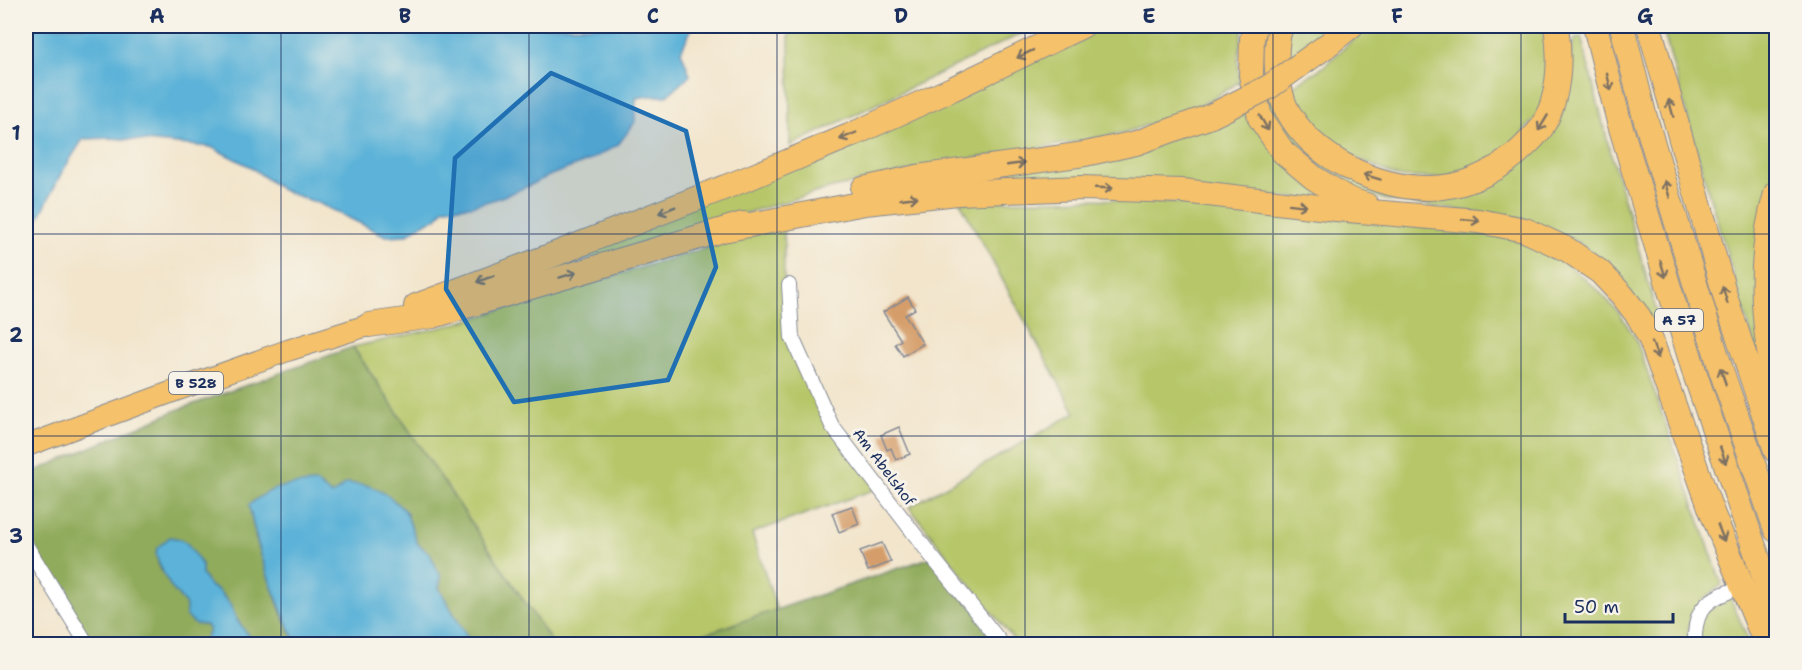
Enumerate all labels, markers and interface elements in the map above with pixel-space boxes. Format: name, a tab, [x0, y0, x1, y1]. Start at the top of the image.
text: A	[149, 3, 165, 29]
text: B	[399, 3, 411, 29]
text: C	[647, 3, 659, 29]
text: D	[894, 3, 908, 29]
text: E	[1142, 3, 1156, 29]
text: F	[1391, 3, 1403, 29]
text: G	[1637, 3, 1653, 29]
one-way arrow	[1016, 48, 1034, 60]
one-way arrow	[1603, 72, 1615, 91]
one-way arrow	[1665, 99, 1677, 118]
one-way arrow	[1259, 114, 1271, 131]
one-way arrow	[1537, 114, 1549, 131]
text: 1	[11, 120, 21, 146]
one-way arrow	[839, 131, 857, 142]
one-way arrow	[1005, 158, 1025, 169]
one-way arrow	[1363, 171, 1382, 182]
one-way arrow	[1661, 180, 1672, 199]
one-way arrow	[1093, 183, 1113, 194]
one-way arrow	[899, 192, 919, 203]
one-way arrow	[1288, 199, 1308, 210]
one-way arrow	[658, 205, 677, 216]
one-way arrow	[1461, 215, 1481, 226]
one-way arrow	[1658, 259, 1669, 278]
one-way arrow	[558, 269, 577, 280]
one-way arrow	[476, 275, 495, 286]
one-way arrow	[1719, 286, 1730, 305]
road number: A 57	[1655, 309, 1703, 331]
text: 2	[9, 322, 23, 348]
one-way arrow	[1650, 340, 1661, 358]
one-way arrow	[1716, 367, 1727, 386]
road number: B 528	[169, 372, 223, 394]
street label: Am Abelshof	[848, 424, 920, 510]
one-way arrow	[1718, 445, 1729, 464]
text: 3	[9, 523, 23, 549]
one-way arrow	[1716, 523, 1727, 542]
scale bar	[1565, 586, 1673, 624]
text: 50 m	[1574, 595, 1619, 619]

